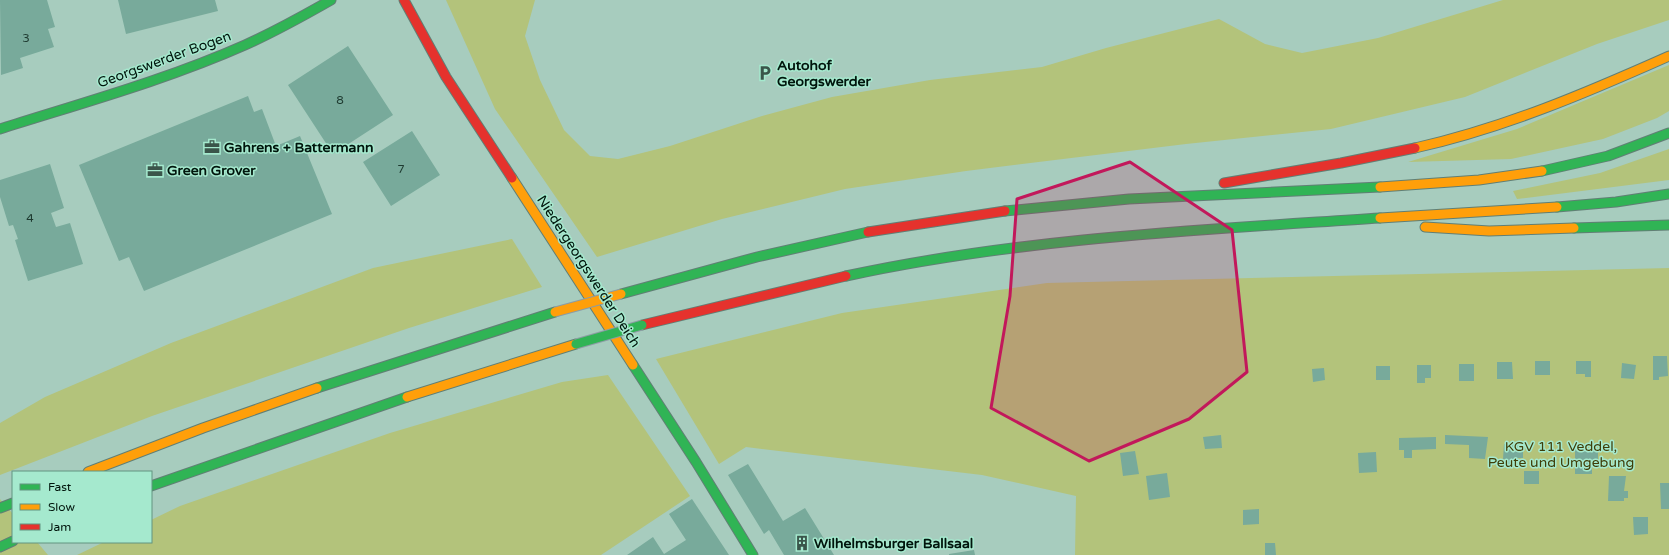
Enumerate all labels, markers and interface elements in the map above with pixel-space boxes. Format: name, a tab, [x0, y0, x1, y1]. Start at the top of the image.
street label: Georgswerder Bogen	[95, 27, 233, 92]
house number: 3	[22, 31, 30, 45]
place label: Autohof Georgswerder	[777, 57, 872, 90]
parking icon: Autohof Georgswerder	[756, 64, 774, 82]
house number: 8	[336, 93, 344, 107]
office icon: Gahrens + Battermann	[203, 138, 221, 156]
place label: Gahrens + Battermann	[224, 139, 374, 156]
office icon: Green Grover	[146, 161, 164, 179]
place label: Green Grover	[167, 162, 256, 179]
house number: 7	[397, 162, 405, 176]
street label: Niedergeorgswerder Deich	[533, 192, 644, 350]
house number: 4	[26, 211, 34, 225]
park label: KGV 111 Veddel, Peute und Umgebung	[1488, 438, 1634, 471]
legend	[12, 471, 152, 543]
text: Fast	[48, 480, 72, 494]
text: Slow	[48, 500, 75, 514]
text: Jam	[48, 520, 71, 534]
building icon: Wilhelmsburger Ballsaal	[793, 534, 811, 552]
place label: Wilhelmsburger Ballsaal	[814, 535, 973, 552]

